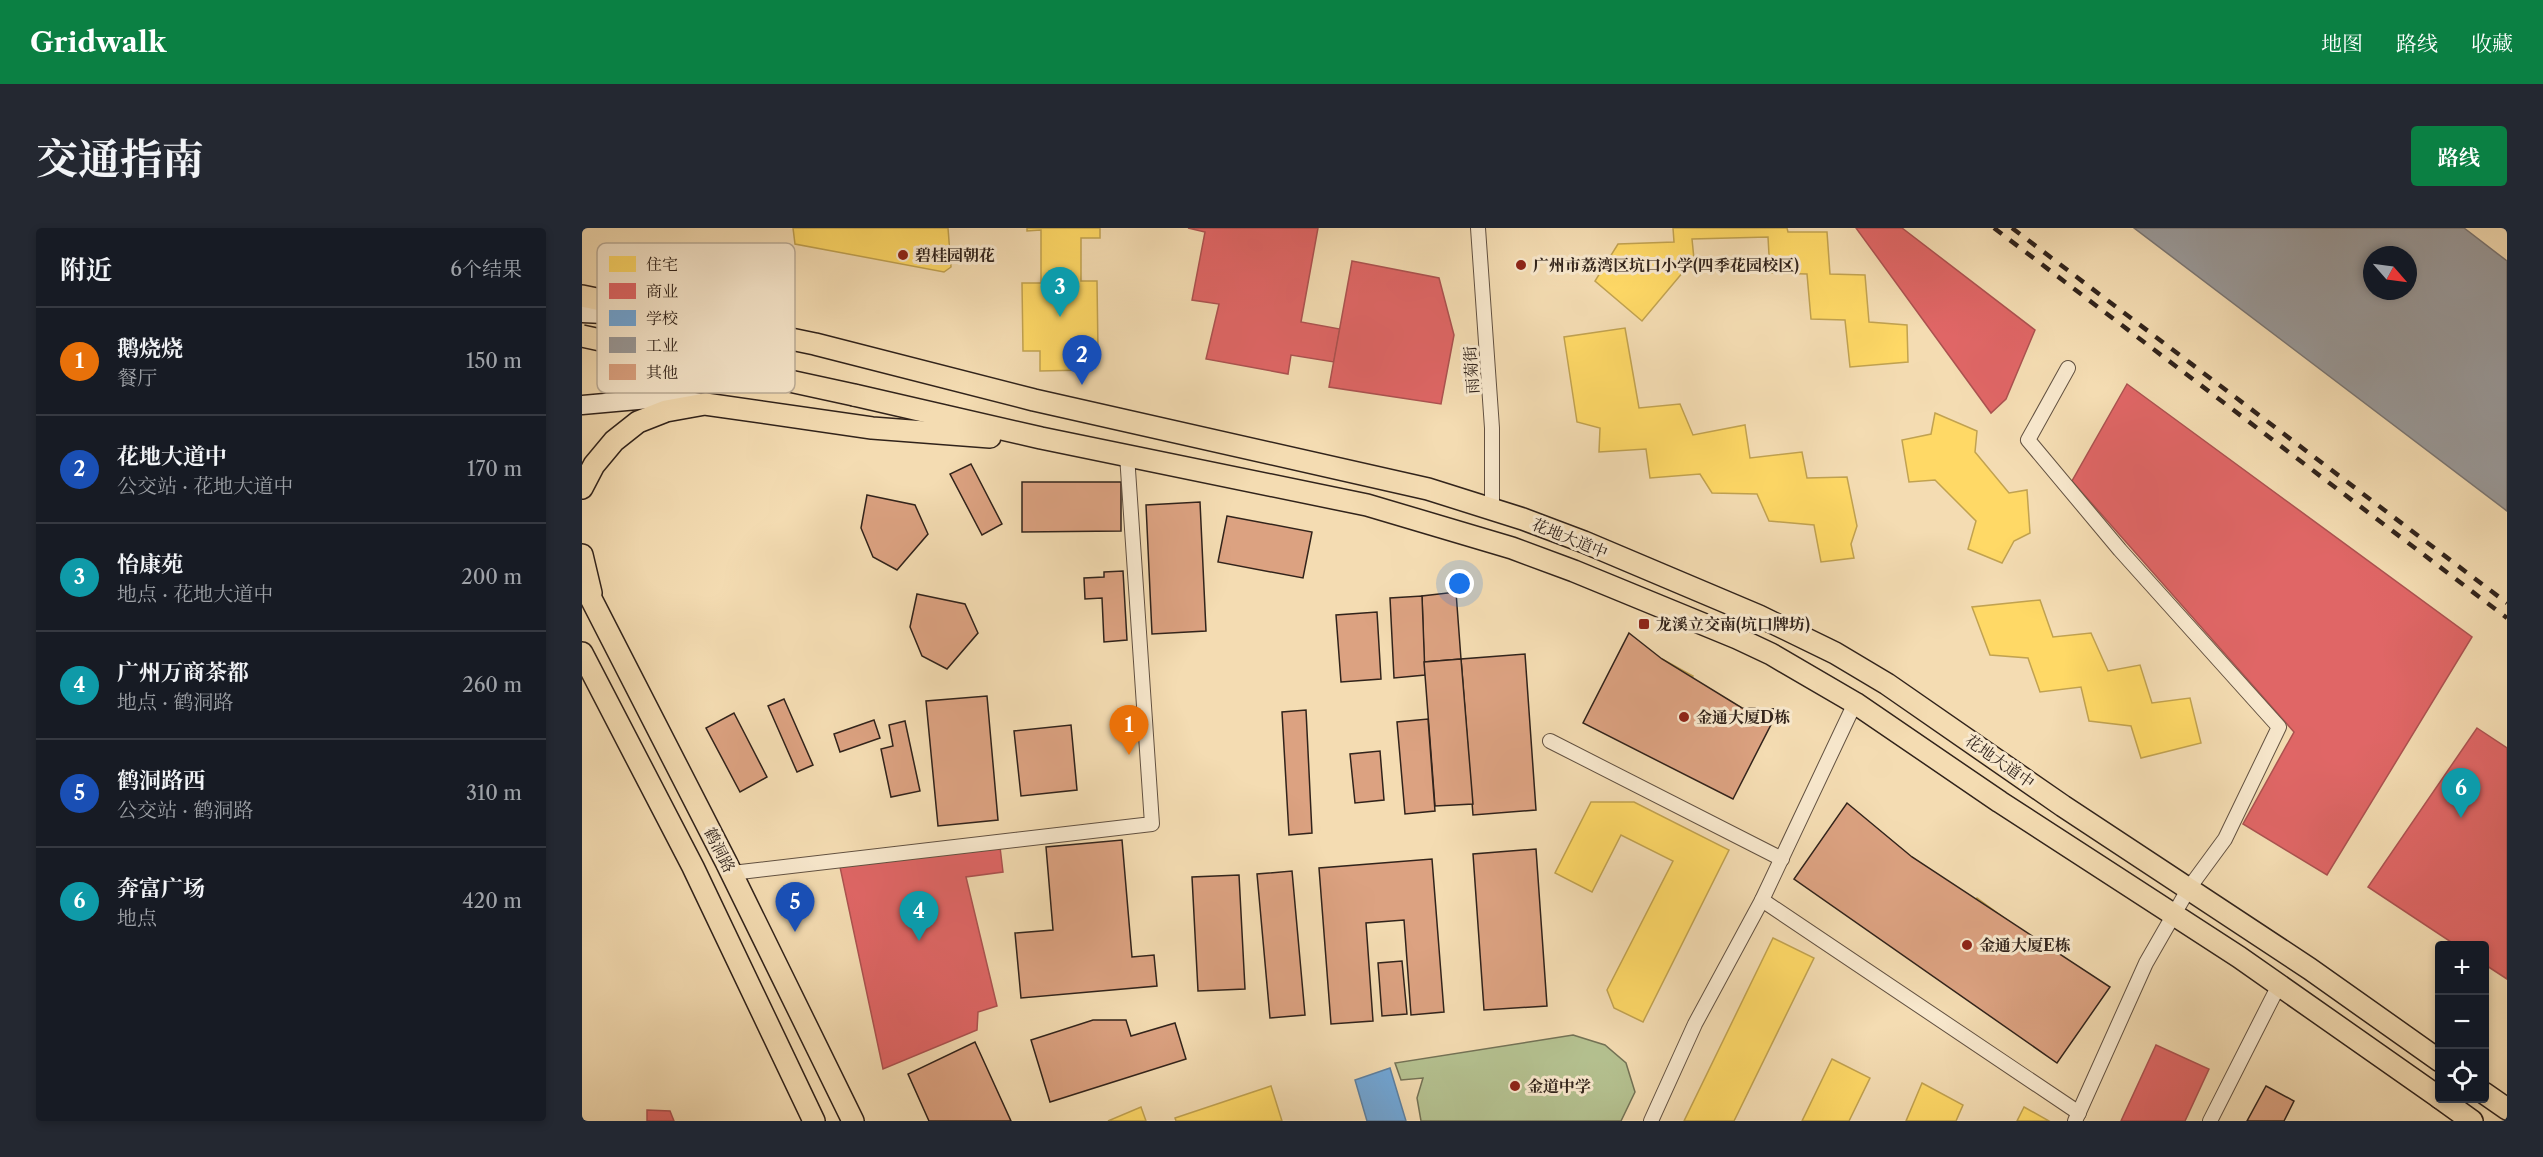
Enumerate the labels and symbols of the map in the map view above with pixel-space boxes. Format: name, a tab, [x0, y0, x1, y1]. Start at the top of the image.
legend	[597, 243, 795, 393]
place label: 碧桂园朝花	[915, 245, 995, 265]
north arrow	[2363, 246, 2417, 300]
marker: 碧桂园朝花	[896, 248, 910, 262]
text: 住宅	[646, 254, 678, 274]
place label: 广州市荔湾区坑口小学(四季花园校区)	[1533, 255, 1799, 275]
marker: 广州市荔湾区坑口小学(四季花园校区)	[1514, 258, 1528, 272]
pin: 3	[1040, 268, 1080, 317]
text: 商业	[646, 281, 678, 301]
text: 学校	[646, 308, 678, 328]
text: 工业	[646, 335, 678, 355]
pin: 2	[1062, 336, 1102, 385]
street label: 雨菊街	[1459, 345, 1483, 395]
text: 其他	[646, 362, 678, 382]
street label: 花地大道中	[1529, 514, 1611, 562]
your location	[1445, 569, 1474, 598]
place label: 龙溪立交南(坑口牌坊)	[1656, 614, 1810, 634]
marker: 龙溪立交南(坑口牌坊)	[1637, 617, 1651, 631]
pin: 1	[1110, 706, 1148, 755]
place label: 金通大厦D栋	[1696, 707, 1790, 727]
marker: 金通大厦D栋	[1677, 710, 1691, 724]
street label: 花地大道中	[1961, 730, 2039, 792]
pin: 6	[2442, 768, 2480, 818]
street label: 鹤洞路	[700, 824, 740, 876]
pin: 5	[776, 882, 814, 932]
pin: 4	[900, 892, 938, 941]
place label: 金通大厦E栋	[1979, 935, 2071, 955]
marker: 金通大厦E栋	[1960, 938, 1974, 952]
place label: 金道中学	[1527, 1076, 1591, 1096]
marker: 金道中学	[1508, 1079, 1522, 1093]

